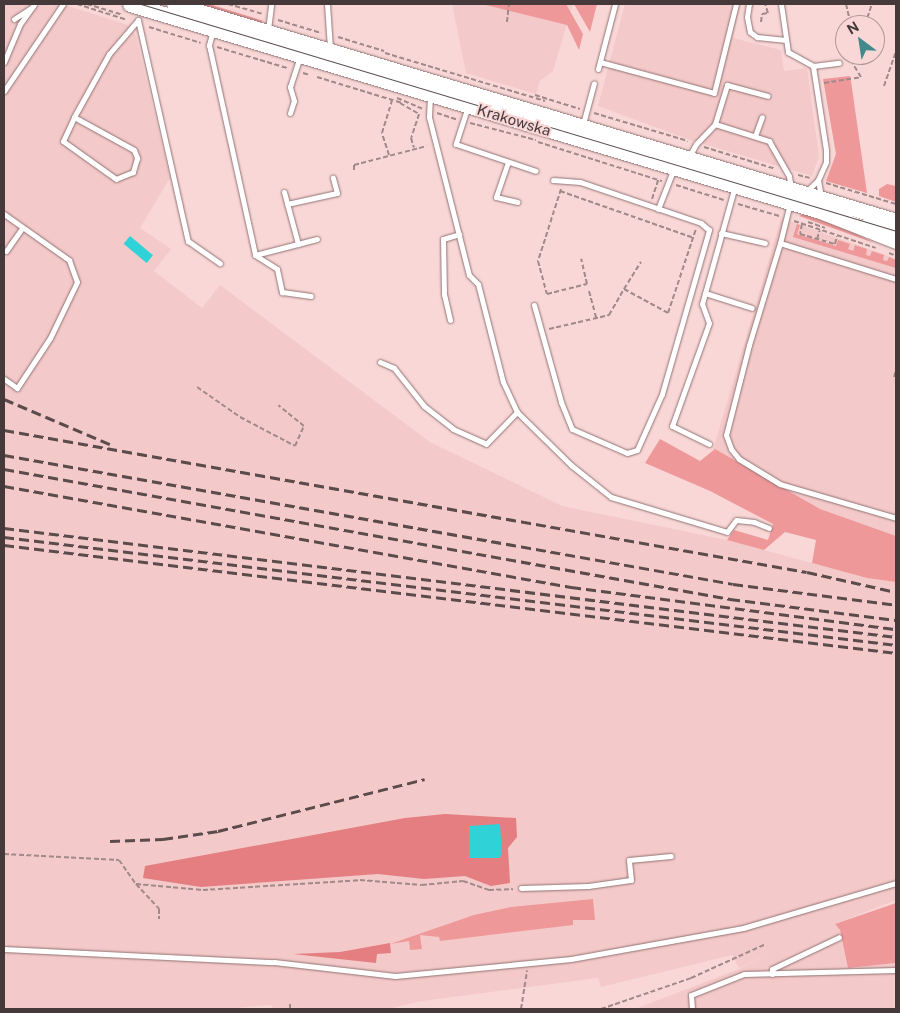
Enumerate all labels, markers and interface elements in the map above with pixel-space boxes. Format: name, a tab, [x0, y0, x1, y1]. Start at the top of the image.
north arrow	[835, 15, 885, 65]
text: N	[844, 18, 862, 38]
street label: Krakowska	[475, 100, 553, 140]

